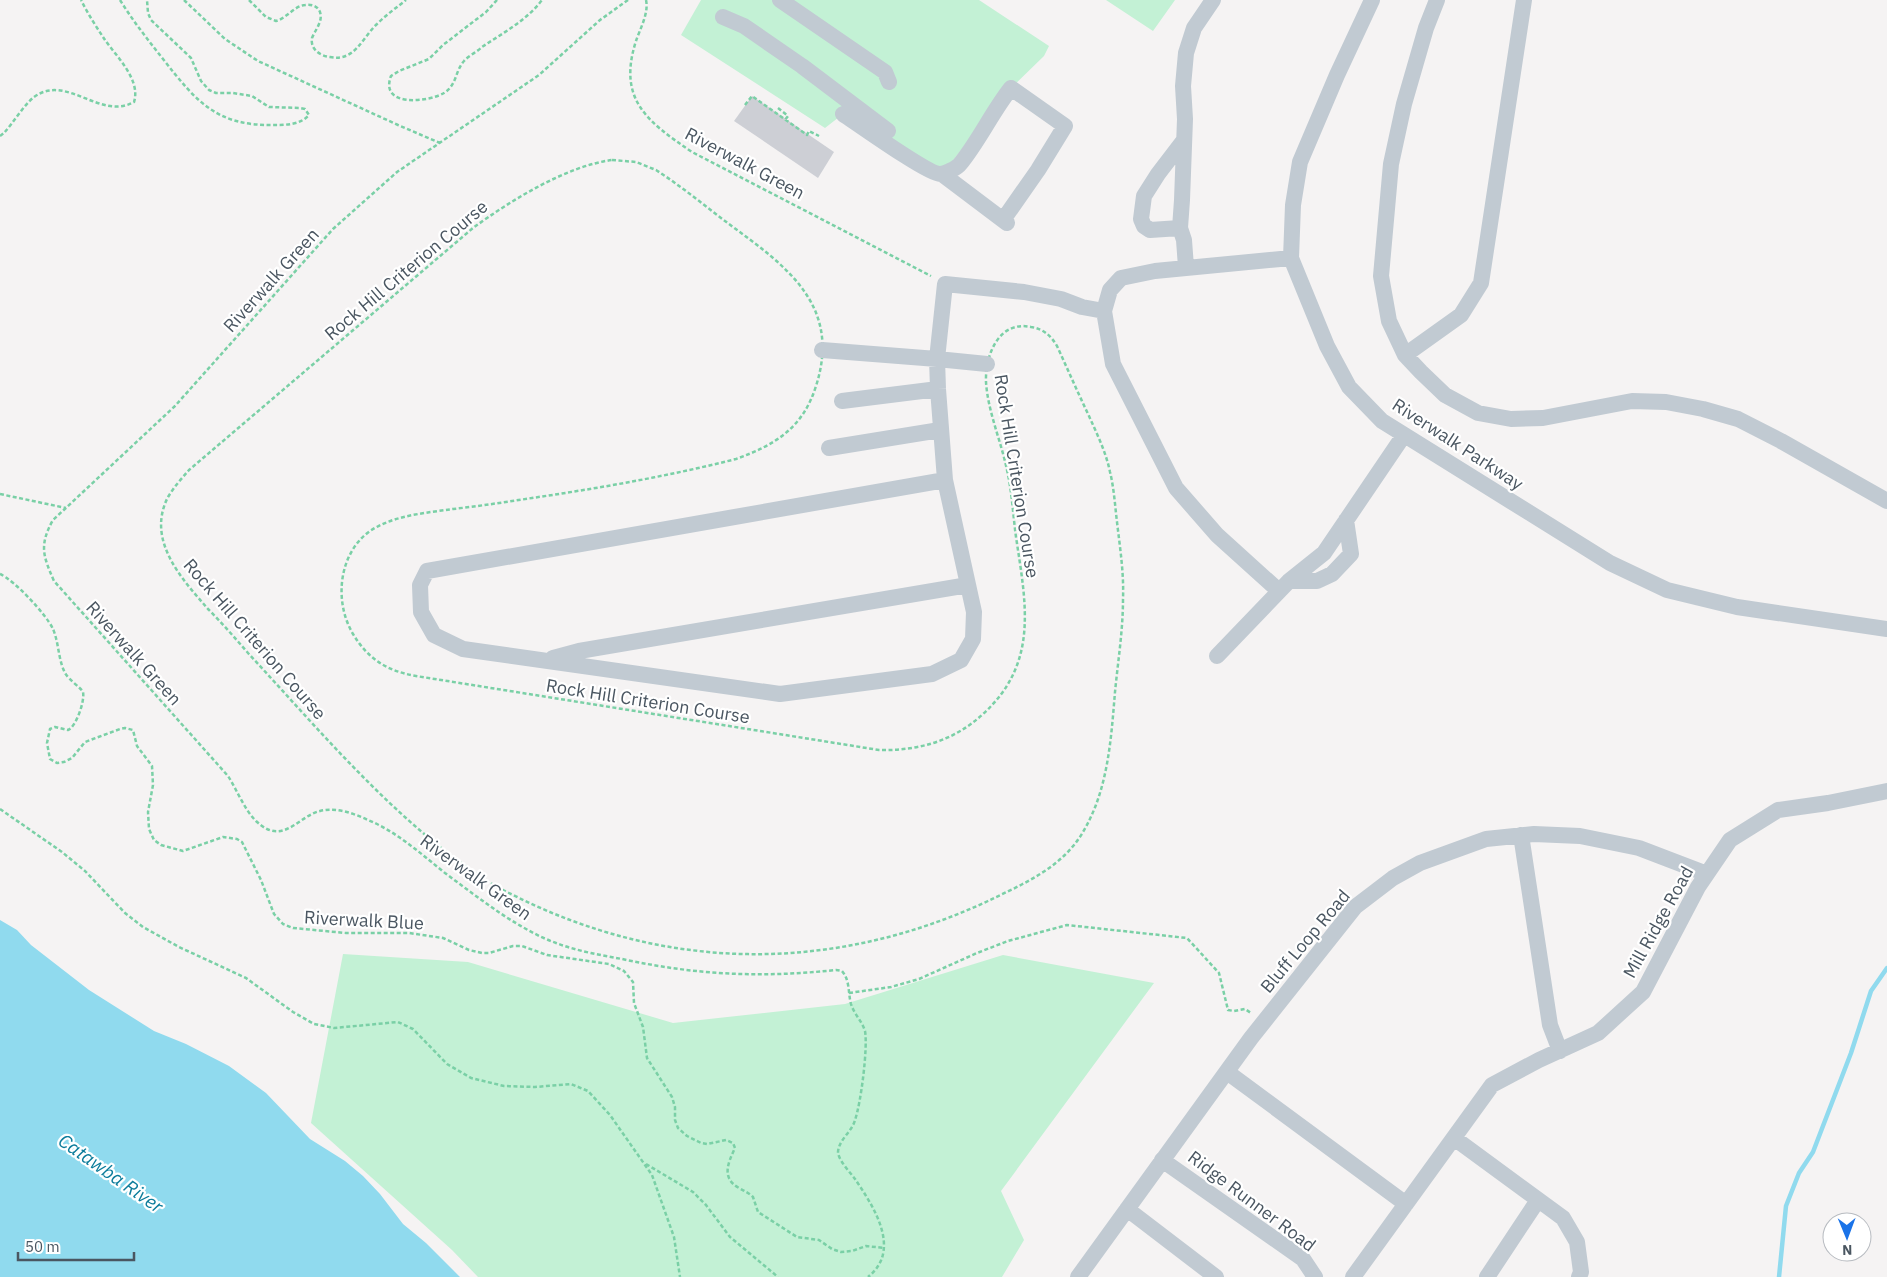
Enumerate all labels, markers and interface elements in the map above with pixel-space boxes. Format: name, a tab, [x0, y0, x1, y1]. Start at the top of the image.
street label: Riverwalk Green	[681, 122, 809, 204]
street label: Rock Hill Criterion Course	[320, 195, 492, 345]
street label: Riverwalk Green	[218, 223, 324, 337]
street label: Rock Hill Criterion Course	[990, 372, 1044, 580]
street label: Riverwalk Parkway	[1388, 393, 1528, 495]
street label: Rock Hill Criterion Course	[179, 554, 331, 724]
street label: Riverwalk Green	[81, 596, 187, 710]
street label: Rock Hill Criterion Course	[544, 674, 752, 728]
street label: Riverwalk Green	[416, 829, 536, 925]
street label: Mill Ridge Road	[1618, 862, 1698, 982]
street label: Bluff Loop Road	[1255, 885, 1355, 997]
street label: Riverwalk Blue	[303, 905, 425, 935]
water label: Catawba River	[54, 1128, 169, 1219]
street label: Ridge Runner Road	[1183, 1145, 1321, 1257]
north arrow	[1822, 1212, 1872, 1262]
scale bar	[18, 1230, 134, 1262]
text: 50 m	[25, 1237, 60, 1256]
text: N	[1842, 1241, 1852, 1259]

